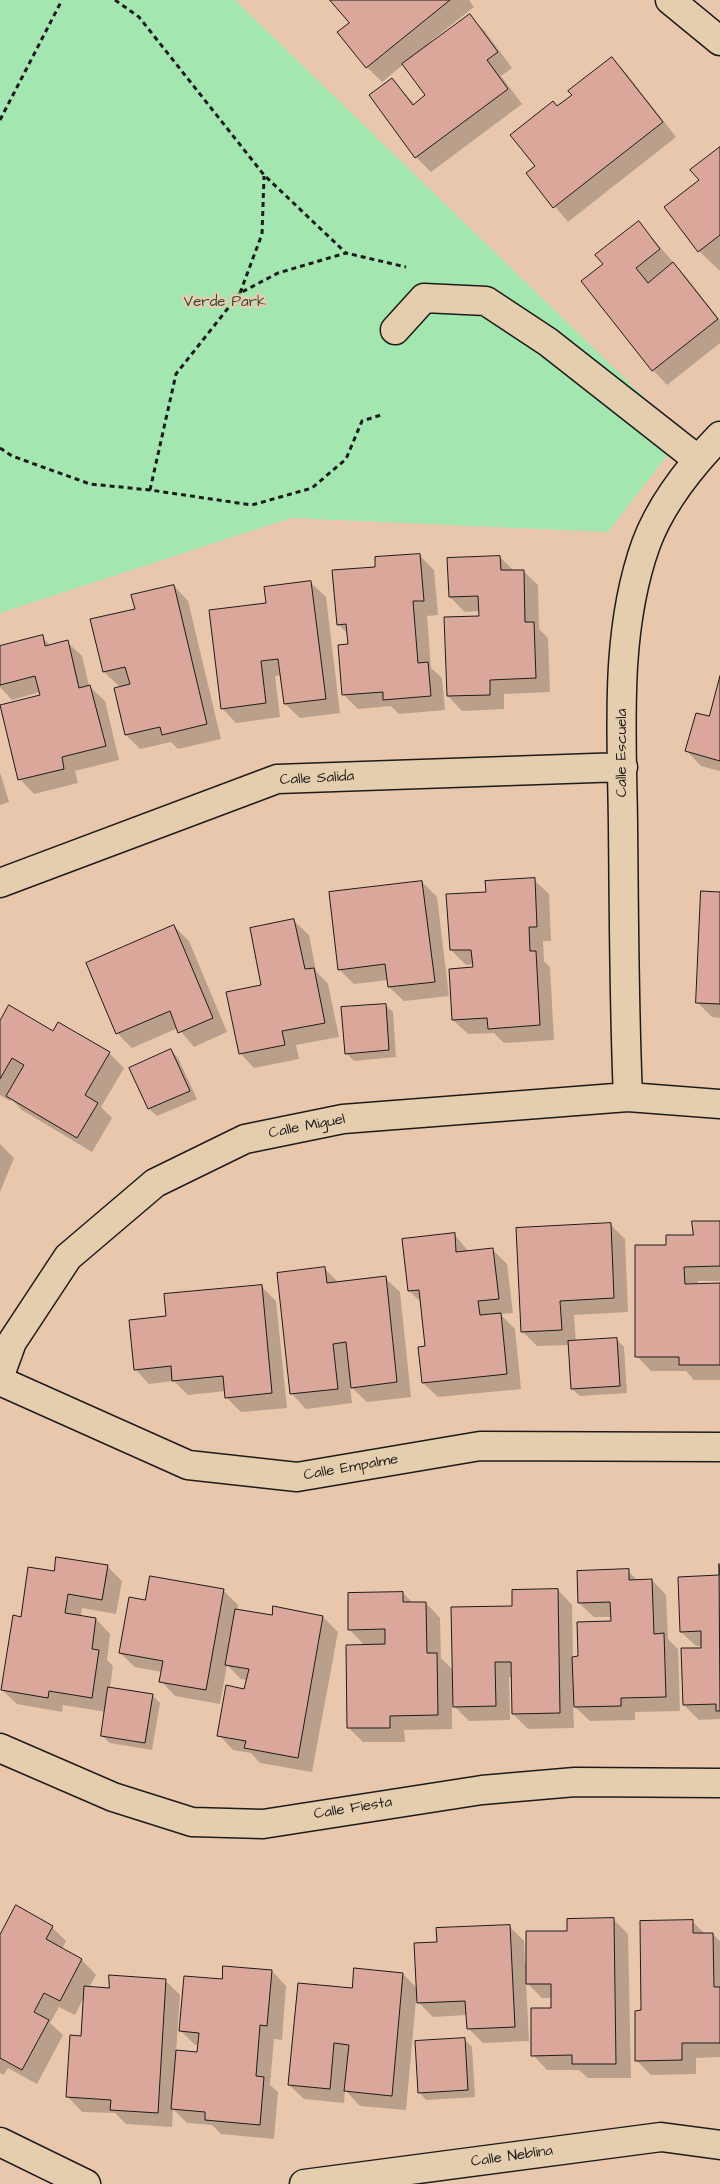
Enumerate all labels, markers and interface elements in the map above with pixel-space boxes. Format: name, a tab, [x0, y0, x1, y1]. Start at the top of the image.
park label: Verde Park	[184, 294, 266, 312]
street label: Calle Escuela	[614, 709, 632, 797]
street label: Calle Salida	[279, 768, 355, 790]
street label: Calle Miguel	[267, 1111, 347, 1143]
street label: Calle Empalme	[302, 1451, 400, 1485]
street label: Calle Fiesta	[313, 1794, 393, 1824]
street label: Calle Neblina	[470, 2142, 554, 2172]

